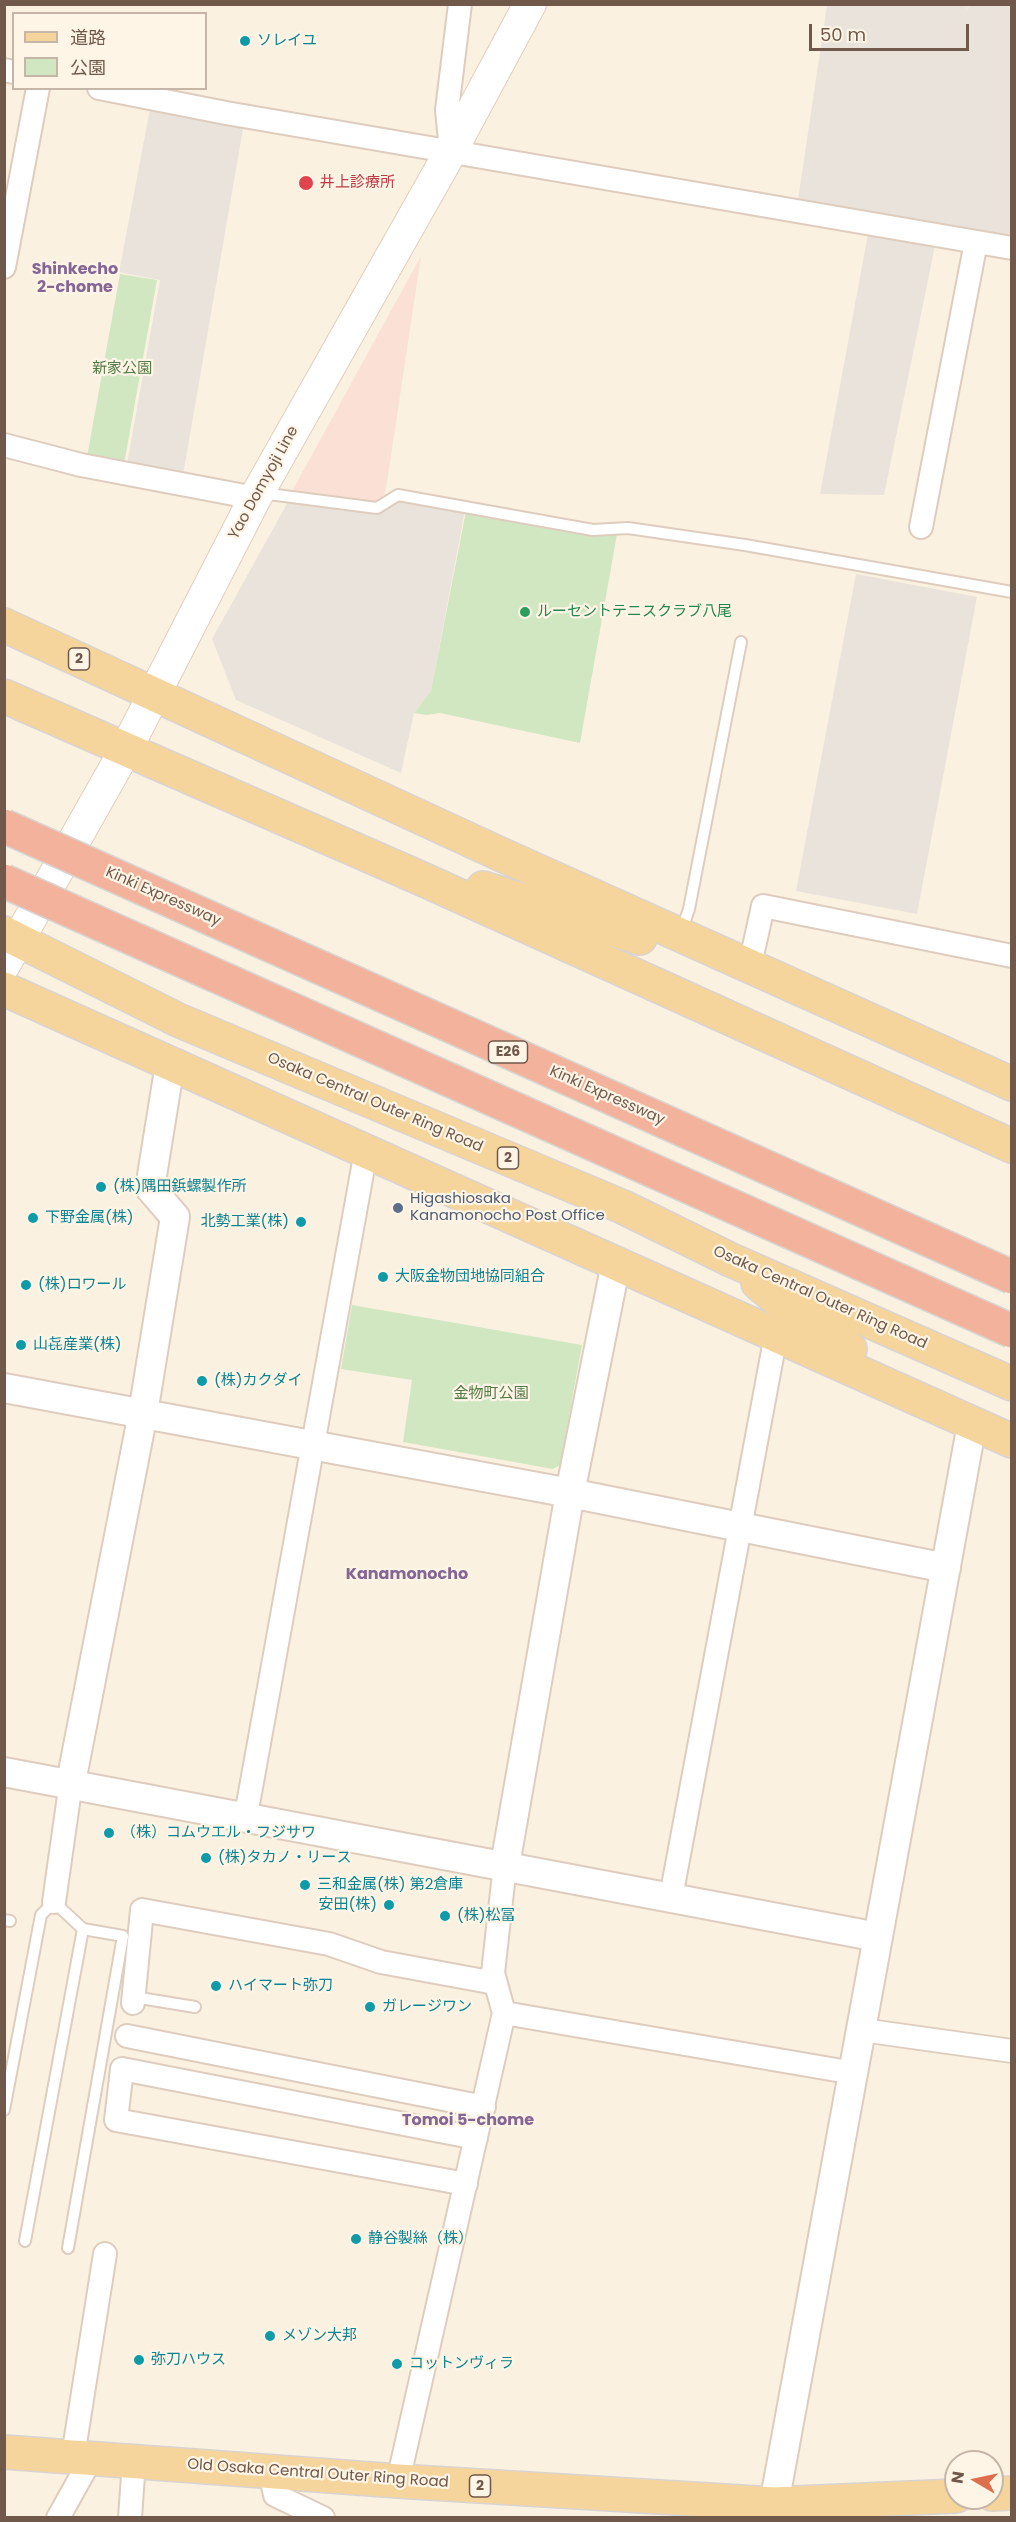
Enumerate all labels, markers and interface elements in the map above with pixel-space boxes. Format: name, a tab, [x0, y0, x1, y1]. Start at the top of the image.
legend	[12, 12, 207, 90]
scale bar	[812, 12, 972, 50]
text: 50 m	[820, 22, 866, 47]
text: 道路	[70, 25, 106, 50]
place label: ソレイユ	[257, 32, 317, 50]
marker: ソレイユ	[238, 34, 252, 48]
text: 公園	[70, 55, 106, 80]
marker: 井上診療所	[297, 174, 315, 192]
place label: 井上診療所	[320, 174, 395, 192]
district label: Shinkecho 2-chome	[32, 260, 118, 298]
park label: 新家公園	[92, 360, 152, 378]
street label: Yao Domyoji Line	[225, 423, 303, 543]
place label: ルーセントテニスクラブ八尾	[537, 603, 732, 621]
marker: ルーセントテニスクラブ八尾	[518, 605, 532, 619]
road number: 2	[68, 648, 90, 670]
street label: Kinki Expressway	[103, 864, 223, 930]
road number: E26	[488, 1041, 528, 1063]
street label: Osaka Central Outer Ring Road	[265, 1049, 485, 1157]
street label: Kinki Expressway	[547, 1063, 667, 1129]
road number: 2	[498, 1147, 518, 1169]
place label: (株)隅田鋲螺製作所	[113, 1178, 247, 1196]
marker: (株)隅田鋲螺製作所	[94, 1180, 108, 1194]
place label: Higashiosaka Kanamonocho Post Office	[410, 1190, 605, 1225]
marker: Higashiosaka Kanamonocho Post Office	[391, 1201, 405, 1215]
place label: 下野金属(株)	[45, 1209, 134, 1227]
marker: 下野金属(株)	[26, 1211, 40, 1225]
place label: 北勢工業(株)	[200, 1213, 289, 1231]
marker: 北勢工業(株)	[294, 1215, 308, 1229]
street label: Osaka Central Outer Ring Road	[710, 1243, 930, 1353]
place label: 大阪金物団地協同組合	[395, 1268, 545, 1286]
marker: 大阪金物団地協同組合	[376, 1270, 390, 1284]
place label: (株)ロワール	[38, 1276, 127, 1294]
marker: (株)ロワール	[19, 1278, 33, 1292]
place label: 山㐂産業(株)	[33, 1336, 122, 1354]
marker: 山㐂産業(株)	[14, 1338, 28, 1352]
place label: (株)カクダイ	[214, 1372, 303, 1390]
marker: (株)カクダイ	[195, 1374, 209, 1388]
park label: 金物町公園	[454, 1385, 528, 1403]
district label: Kanamonocho	[346, 1565, 468, 1585]
place label: （株）コムウエル・フジサワ	[121, 1824, 316, 1842]
marker: （株）コムウエル・フジサワ	[102, 1826, 116, 1840]
place label: (株)タカノ・リース	[218, 1849, 352, 1867]
marker: (株)タカノ・リース	[199, 1851, 213, 1865]
place label: 三和金属(株) 第2倉庫	[317, 1876, 463, 1894]
marker: 三和金属(株) 第2倉庫	[298, 1878, 312, 1892]
place label: 安田(株)	[318, 1896, 377, 1914]
marker: 安田(株)	[382, 1898, 396, 1912]
place label: (株)松冨	[457, 1907, 516, 1925]
marker: (株)松冨	[438, 1909, 452, 1923]
place label: ハイマート弥刀	[228, 1977, 333, 1995]
marker: ハイマート弥刀	[209, 1979, 223, 1993]
place label: ガレージワン	[382, 1998, 472, 2016]
marker: ガレージワン	[363, 2000, 377, 2014]
district label: Tomoi 5-chome	[402, 2111, 534, 2131]
place label: 静谷製絲（株）	[368, 2230, 473, 2248]
marker: 静谷製絲（株）	[349, 2232, 363, 2246]
place label: メゾン大邦	[282, 2327, 357, 2345]
marker: メゾン大邦	[263, 2329, 277, 2343]
place label: 弥刀ハウス	[151, 2351, 226, 2369]
marker: 弥刀ハウス	[132, 2353, 146, 2367]
place label: コットンヴィラ	[409, 2355, 514, 2373]
marker: コットンヴィラ	[390, 2357, 404, 2371]
north arrow	[944, 2450, 1004, 2510]
street label: Old Osaka Central Outer Ring Road	[187, 2456, 449, 2492]
text: N	[945, 2470, 970, 2485]
road number: 2	[470, 2475, 490, 2497]

